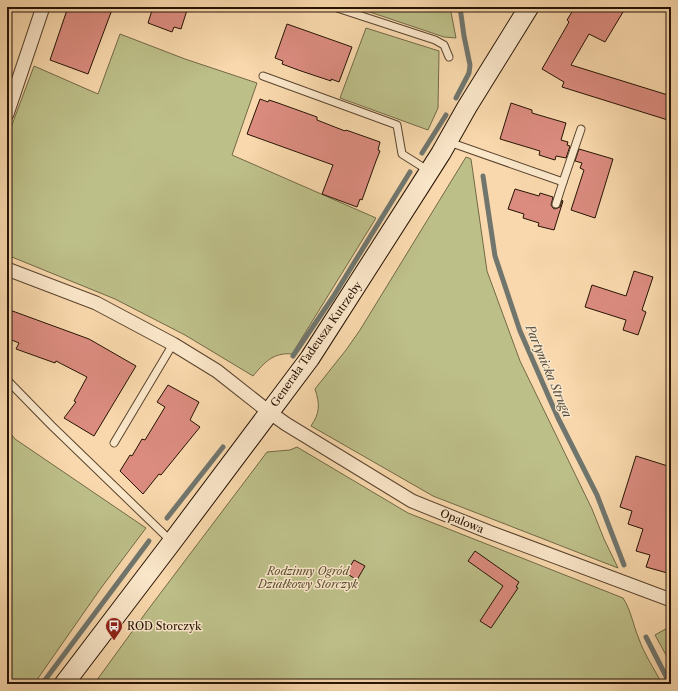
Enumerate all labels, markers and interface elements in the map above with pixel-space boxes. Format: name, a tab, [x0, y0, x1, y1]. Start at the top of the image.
street label: Generała Tadeusza Kutrzeby	[267, 278, 365, 409]
water label: Partynicka Struga	[522, 321, 575, 420]
street label: Opalowa	[438, 506, 486, 536]
park label: Rodzinny Ogród Działkowy Storczyk	[257, 564, 358, 591]
bus stop icon: ROD Storczyk	[104, 616, 124, 641]
place label: ROD Storczyk	[127, 619, 202, 633]

